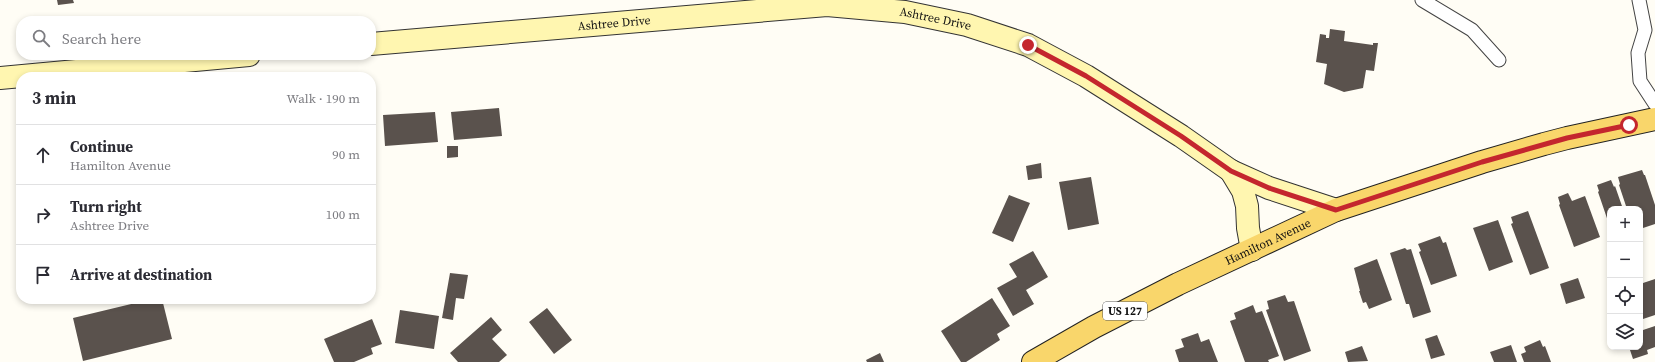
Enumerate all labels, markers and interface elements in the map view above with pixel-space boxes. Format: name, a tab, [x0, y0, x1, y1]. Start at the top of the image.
street label: Ashtree Drive	[899, 4, 974, 34]
street label: Ashtree Drive	[577, 12, 651, 34]
search box	[16, 16, 376, 60]
icon: search	[30, 27, 52, 49]
text: Search here	[62, 28, 141, 49]
route end	[1019, 36, 1037, 54]
text: 3 min	[32, 86, 76, 110]
text: Walk · 190 m	[287, 90, 360, 107]
route start	[1620, 116, 1638, 134]
text: Continue	[70, 136, 133, 157]
icon: ahead	[32, 144, 54, 166]
text: 90 m	[332, 146, 360, 163]
text: Hamilton Avenue	[70, 157, 171, 174]
text: Turn right	[70, 196, 142, 217]
icon: right	[32, 204, 54, 226]
text: 100 m	[326, 206, 360, 223]
map controls	[1607, 206, 1643, 350]
button: +	[1607, 206, 1643, 242]
street label: Hamilton Avenue	[1222, 215, 1314, 269]
text: Ashtree Drive	[70, 217, 149, 234]
button: −	[1607, 242, 1643, 278]
icon: arrive	[32, 264, 54, 286]
text: Arrive at destination	[70, 264, 212, 285]
button: locate	[1607, 278, 1643, 314]
road number: US 127	[1103, 302, 1147, 320]
button: layers	[1607, 314, 1643, 350]

